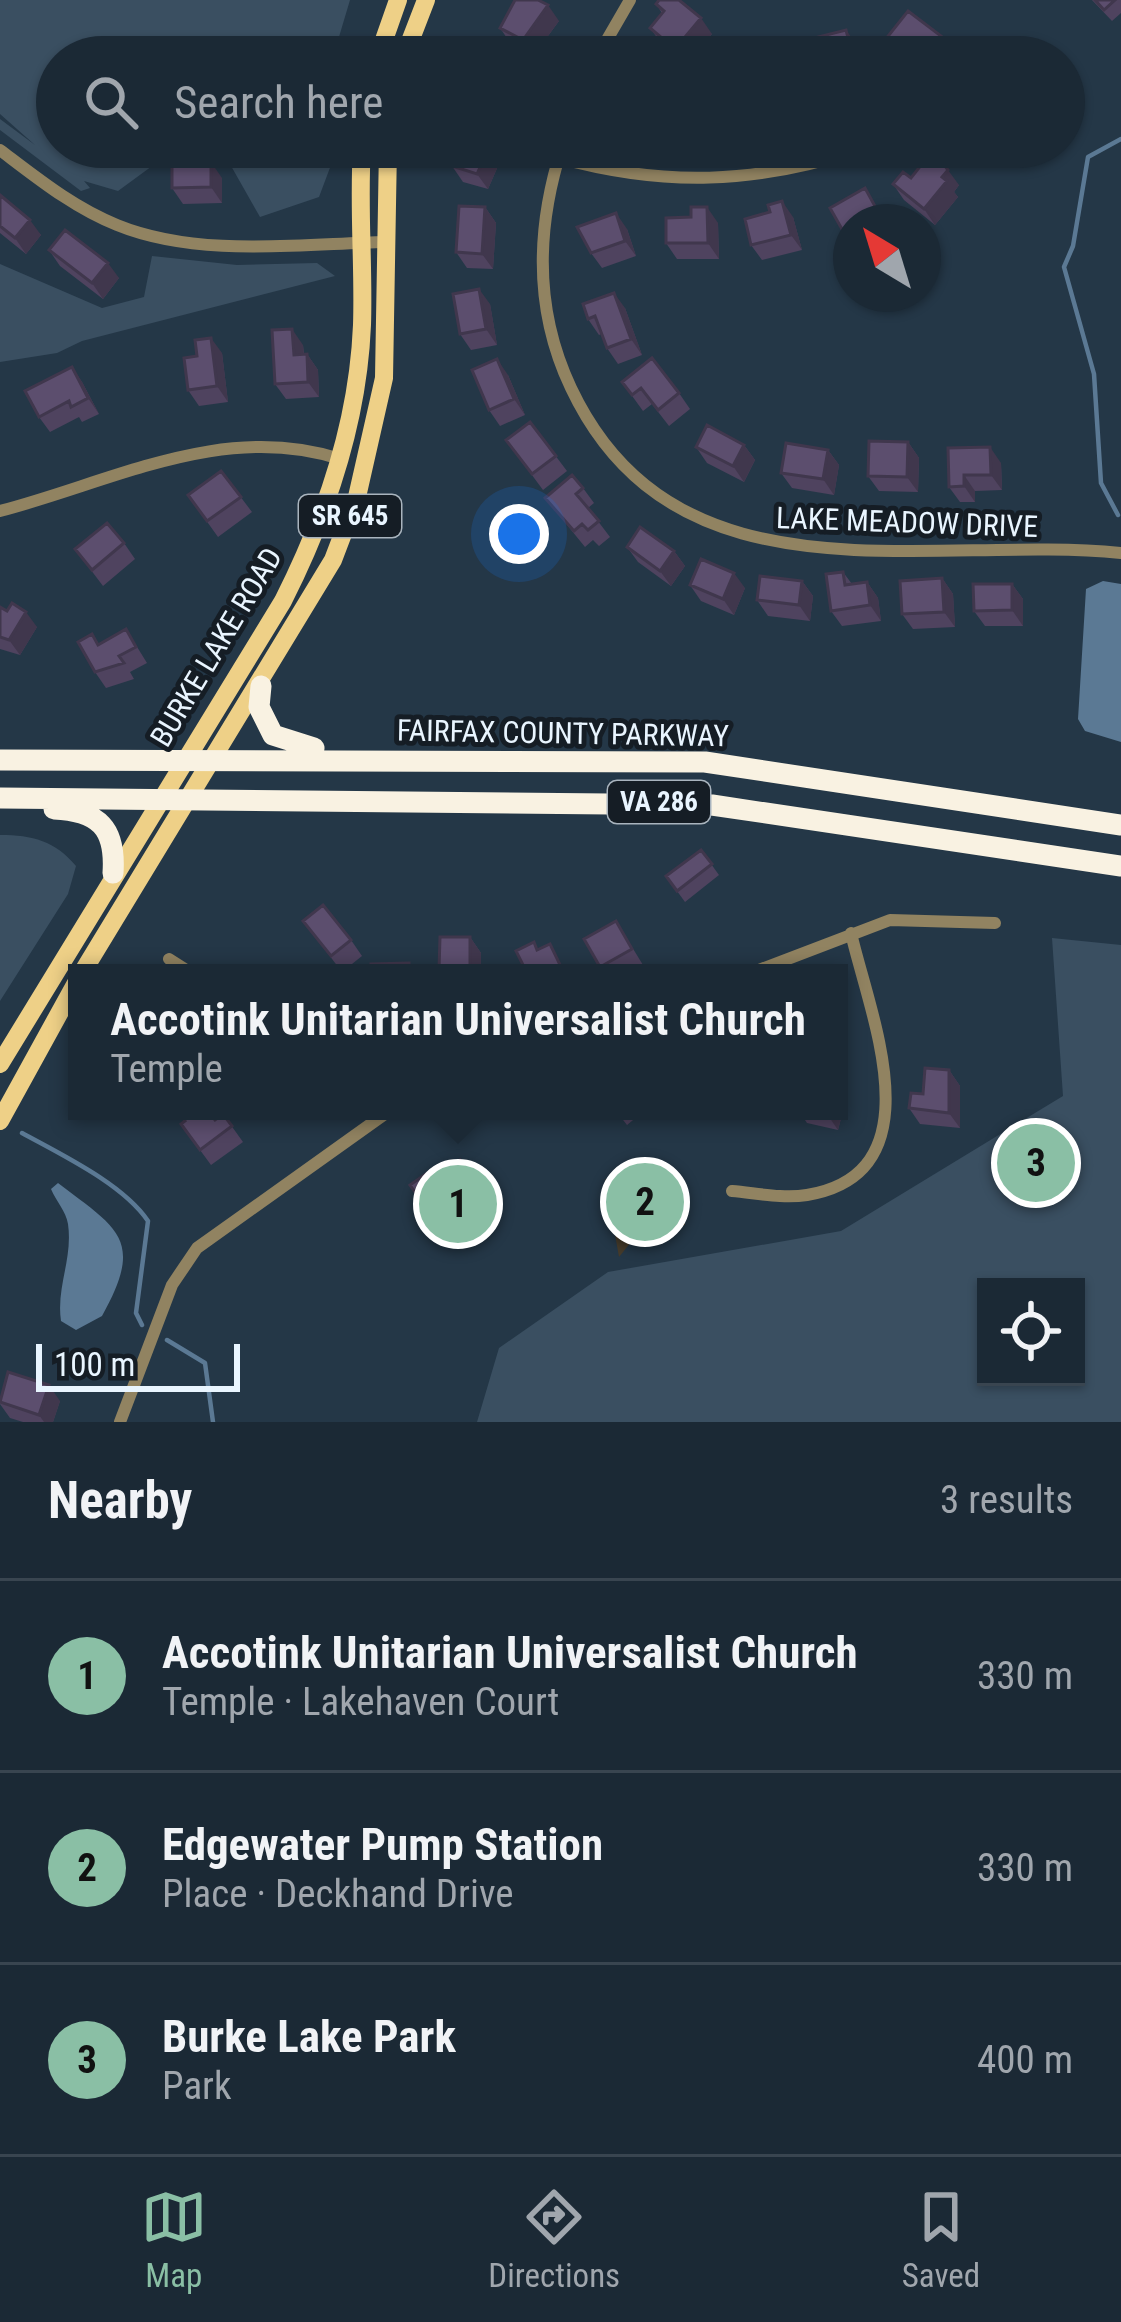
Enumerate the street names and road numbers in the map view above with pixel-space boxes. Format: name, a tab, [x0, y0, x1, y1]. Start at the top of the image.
road number: SR 645	[299, 495, 401, 537]
street label: LAKE MEADOW DRIVE	[775, 500, 1039, 544]
street label: BURKE LAKE ROAD	[143, 541, 289, 753]
street label: FAIRFAX COUNTY PARKWAY	[397, 713, 729, 753]
road number: VA 286	[608, 781, 710, 823]

